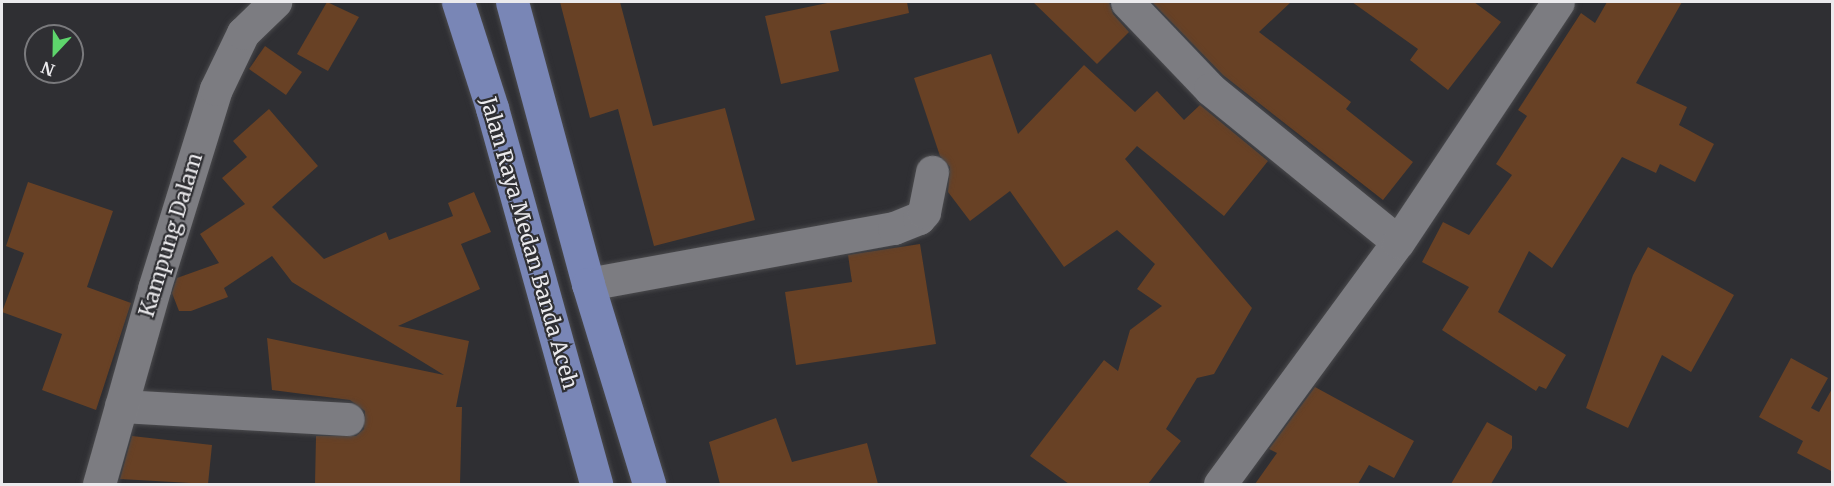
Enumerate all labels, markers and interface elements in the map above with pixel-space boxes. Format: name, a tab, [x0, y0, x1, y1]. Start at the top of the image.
north arrow	[24, 24, 84, 84]
text: N	[38, 57, 58, 80]
street label: Jalan Raya Medan Banda Aceh	[475, 94, 583, 392]
street label: Kampung Dalam	[134, 150, 208, 320]

